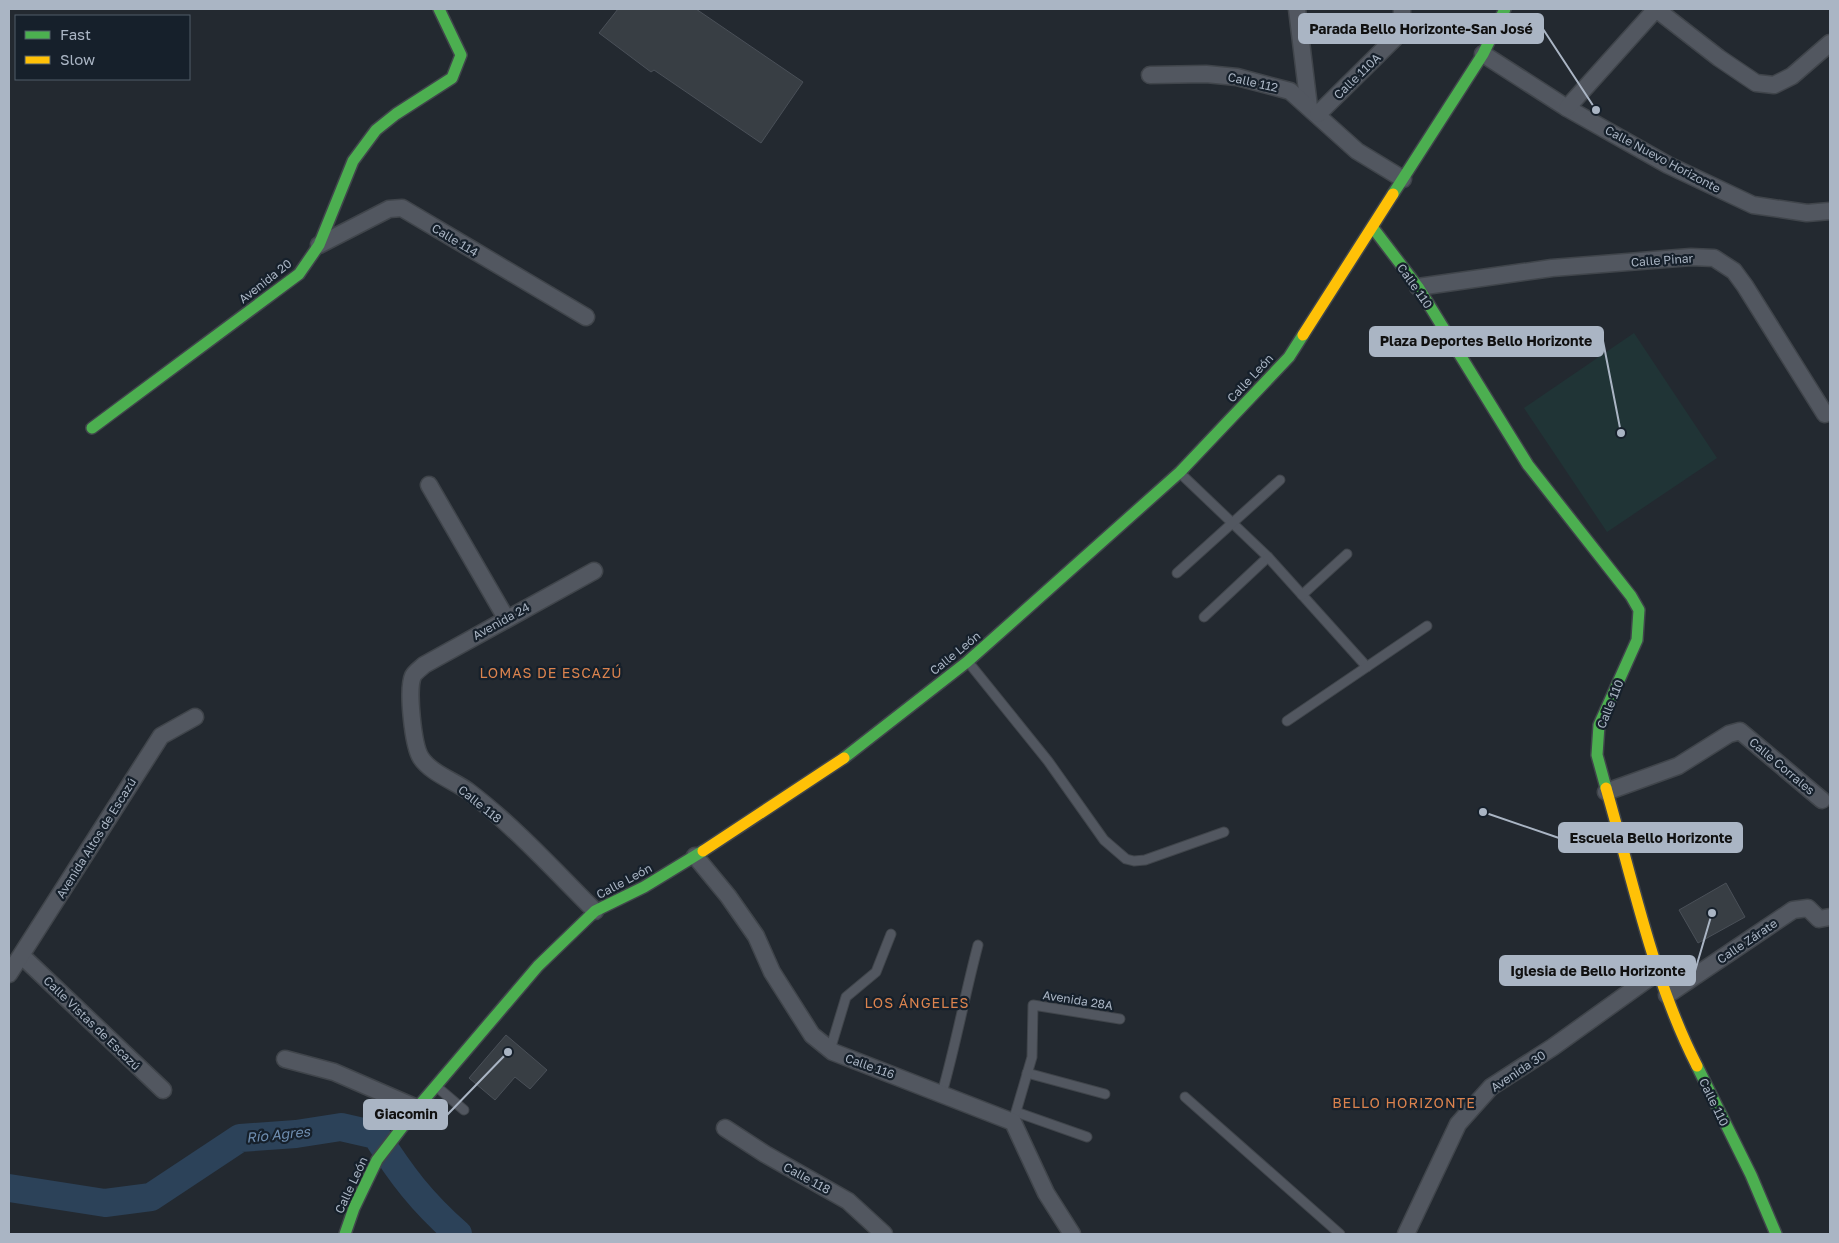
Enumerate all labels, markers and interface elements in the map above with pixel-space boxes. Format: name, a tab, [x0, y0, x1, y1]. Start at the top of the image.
callout: Parada Bello Horizonte-San José	[1299, 14, 1543, 43]
legend	[15, 15, 190, 80]
text: Parada Bello Horizonte-San José	[1309, 20, 1533, 37]
text: Fast	[60, 25, 91, 43]
text: Slow	[60, 50, 95, 68]
street label: Calle 110A	[1330, 50, 1384, 102]
street label: Calle 112	[1226, 69, 1280, 95]
street label: Calle Nuevo Horizonte	[1603, 122, 1723, 196]
street label: Calle 114	[429, 220, 481, 260]
street label: Calle Pinar	[1630, 250, 1694, 270]
street label: Avenida 20	[236, 256, 294, 306]
street label: Calle 110	[1394, 261, 1436, 311]
callout: Plaza Deportes Bello Horizonte	[1370, 327, 1603, 356]
text: Plaza Deportes Bello Horizonte	[1380, 332, 1592, 349]
street label: Calle León	[1224, 351, 1276, 405]
street label: Avenida 24	[470, 599, 532, 643]
street label: Calle León	[927, 628, 983, 678]
district label: LOMAS DE ESCAZÚ	[479, 664, 623, 681]
street label: Calle 110	[1593, 677, 1627, 731]
street label: Calle Corrales	[1746, 734, 1818, 798]
street label: Avenida Altos de Escazú	[53, 775, 139, 901]
street label: Calle 118	[455, 782, 505, 826]
callout: Escuela Bello Horizonte	[1559, 823, 1742, 852]
text: Escuela Bello Horizonte	[1569, 829, 1733, 846]
street label: Calle León	[594, 860, 654, 902]
street label: Calle Zárate	[1714, 915, 1780, 967]
callout: Iglesia de Bello Horizonte	[1500, 956, 1695, 985]
text: Iglesia de Bello Horizonte	[1510, 962, 1686, 979]
street label: Calle Vistas de Escazú	[40, 973, 144, 1073]
street label: Avenida 28A	[1042, 987, 1114, 1013]
district label: LOS ÁNGELES	[864, 994, 970, 1011]
street label: Avenida 30	[1488, 1047, 1548, 1095]
street label: Calle 116	[843, 1050, 897, 1082]
street label: Calle 110	[1696, 1076, 1732, 1128]
district label: BELLO HORIZONTE	[1332, 1094, 1476, 1111]
callout: Giacomin	[364, 1100, 447, 1129]
text: Giacomin	[374, 1105, 438, 1122]
water label: Río Agres	[245, 1122, 311, 1146]
street label: Calle León	[331, 1154, 371, 1216]
street label: Calle 118	[781, 1159, 833, 1197]

